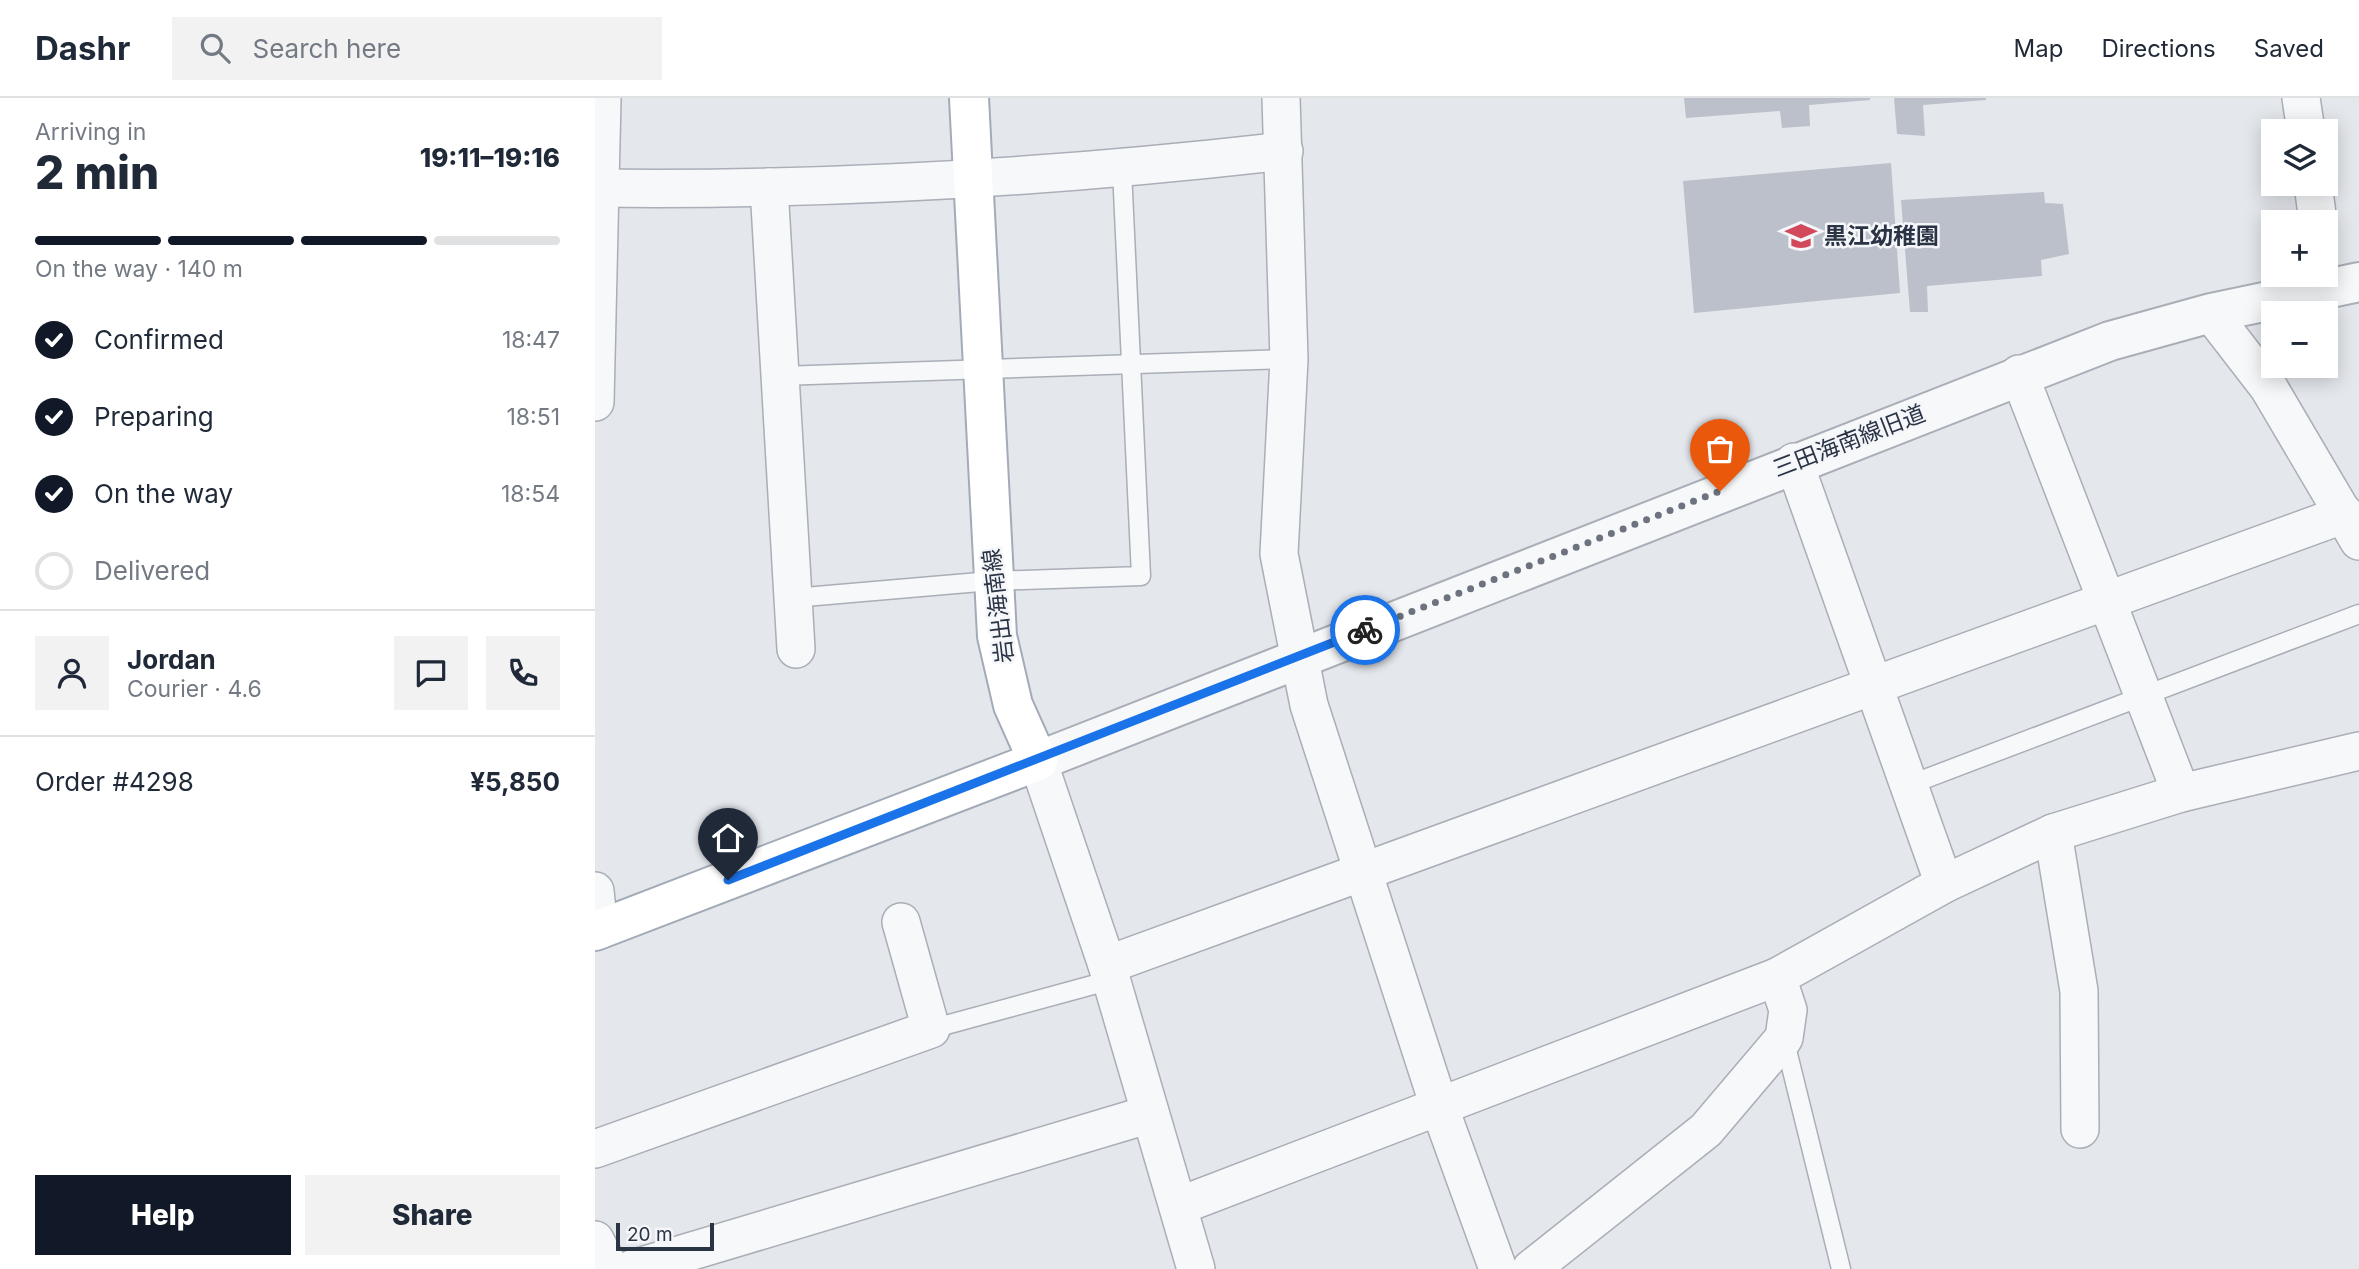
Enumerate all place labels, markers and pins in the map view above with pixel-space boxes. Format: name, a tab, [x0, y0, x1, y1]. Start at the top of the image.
school or university icon: 黒江幼稚園	[1784, 219, 1818, 253]
place label: 黒江幼稚園	[1824, 222, 1939, 250]
pin	[1690, 419, 1750, 491]
pin	[698, 808, 758, 880]

